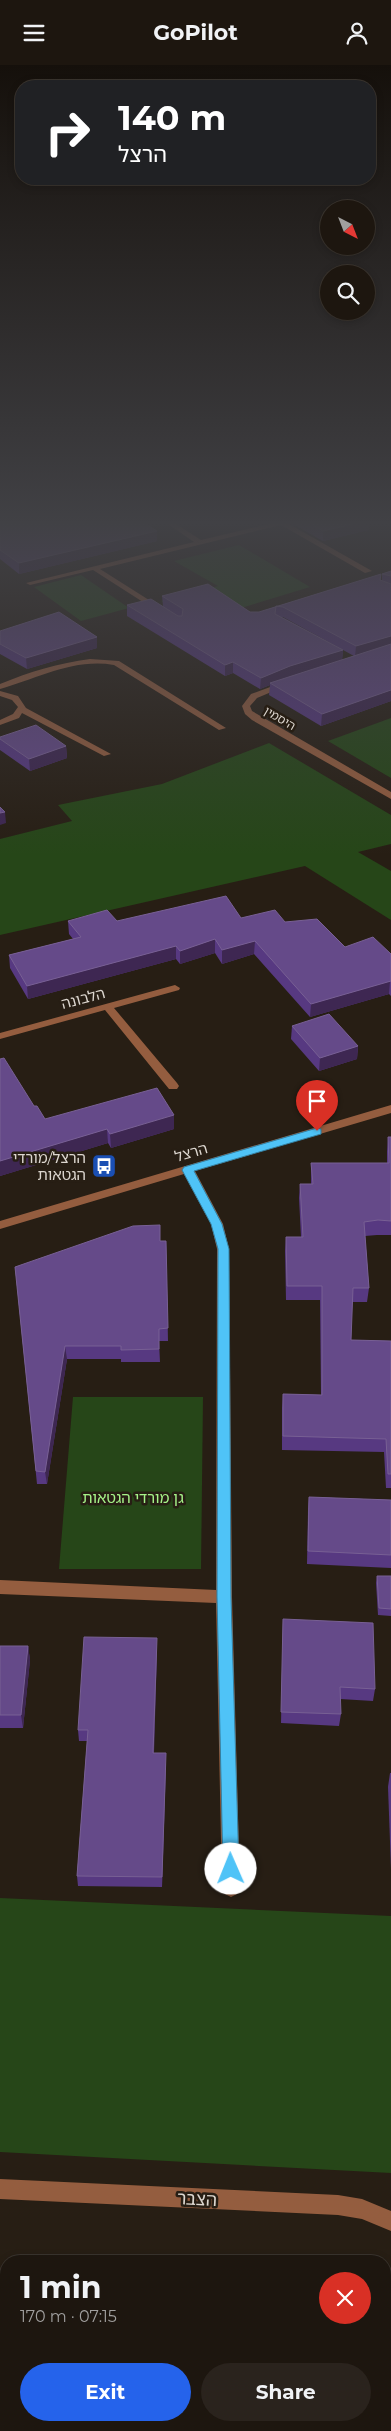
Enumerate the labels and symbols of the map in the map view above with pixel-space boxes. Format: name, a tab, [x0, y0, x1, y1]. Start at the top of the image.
north arrow	[320, 200, 375, 255]
street label: היסמין	[261, 703, 299, 733]
street label: הלבונה	[59, 983, 107, 1013]
pin	[296, 1080, 338, 1131]
street label: הרצל	[172, 1138, 210, 1166]
place label: הרצל/מורדי הגטאות	[13, 1148, 86, 1184]
bus stop icon: הרצל/מורדי הגטאות	[91, 1153, 117, 1179]
park label: גן מורדי הגטאות	[82, 1488, 184, 1507]
position arrow	[204, 1842, 256, 1894]
street label: הצבר	[176, 2187, 218, 2211]

